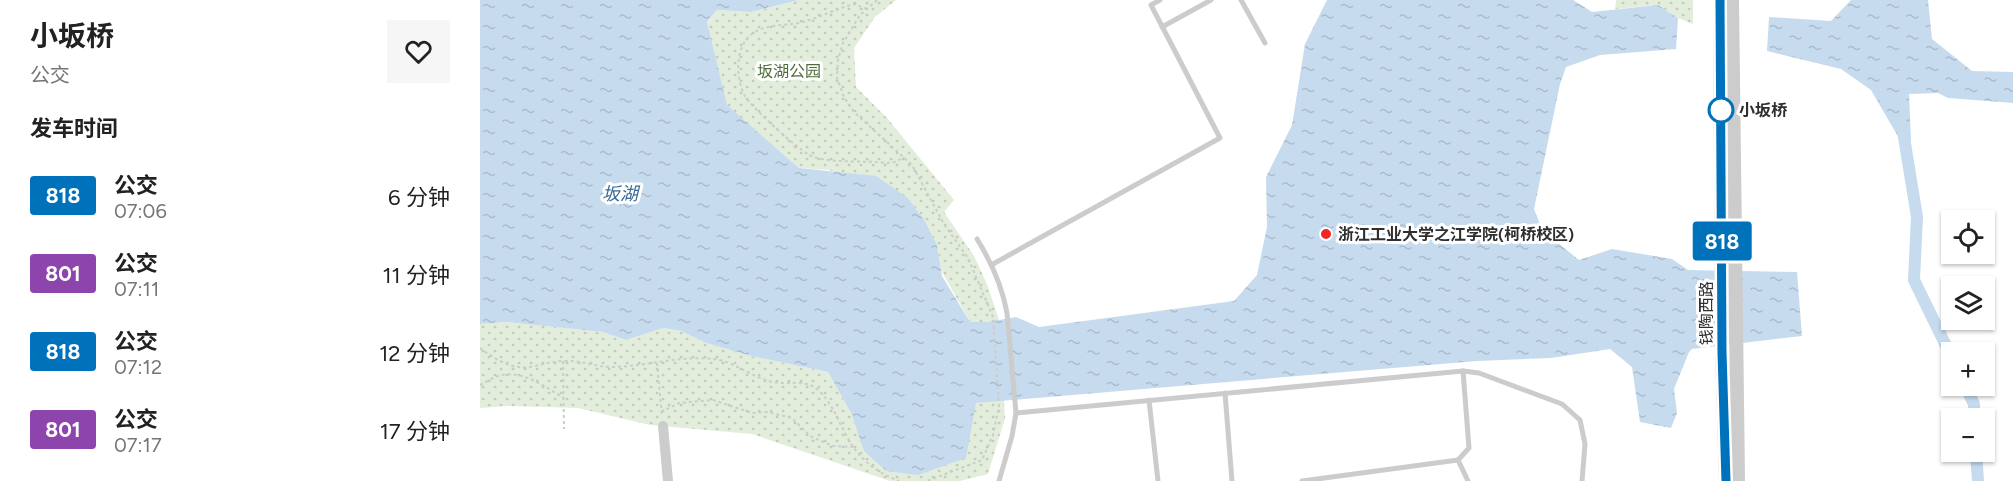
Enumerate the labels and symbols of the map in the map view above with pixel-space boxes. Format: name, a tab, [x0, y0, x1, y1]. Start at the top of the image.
park label: 坂湖公园	[757, 62, 821, 81]
marker: 小坂桥	[1708, 97, 1734, 123]
place label: 小坂桥	[1739, 101, 1788, 120]
water label: 坂湖	[602, 183, 641, 205]
line badge: 818	[1688, 222, 1756, 260]
place label: 浙江工业大学之江学院(柯桥校区)	[1338, 225, 1574, 244]
marker: 浙江工业大学之江学院(柯桥校区)	[1319, 227, 1333, 241]
street label: 钱陶西路	[1697, 281, 1716, 345]

